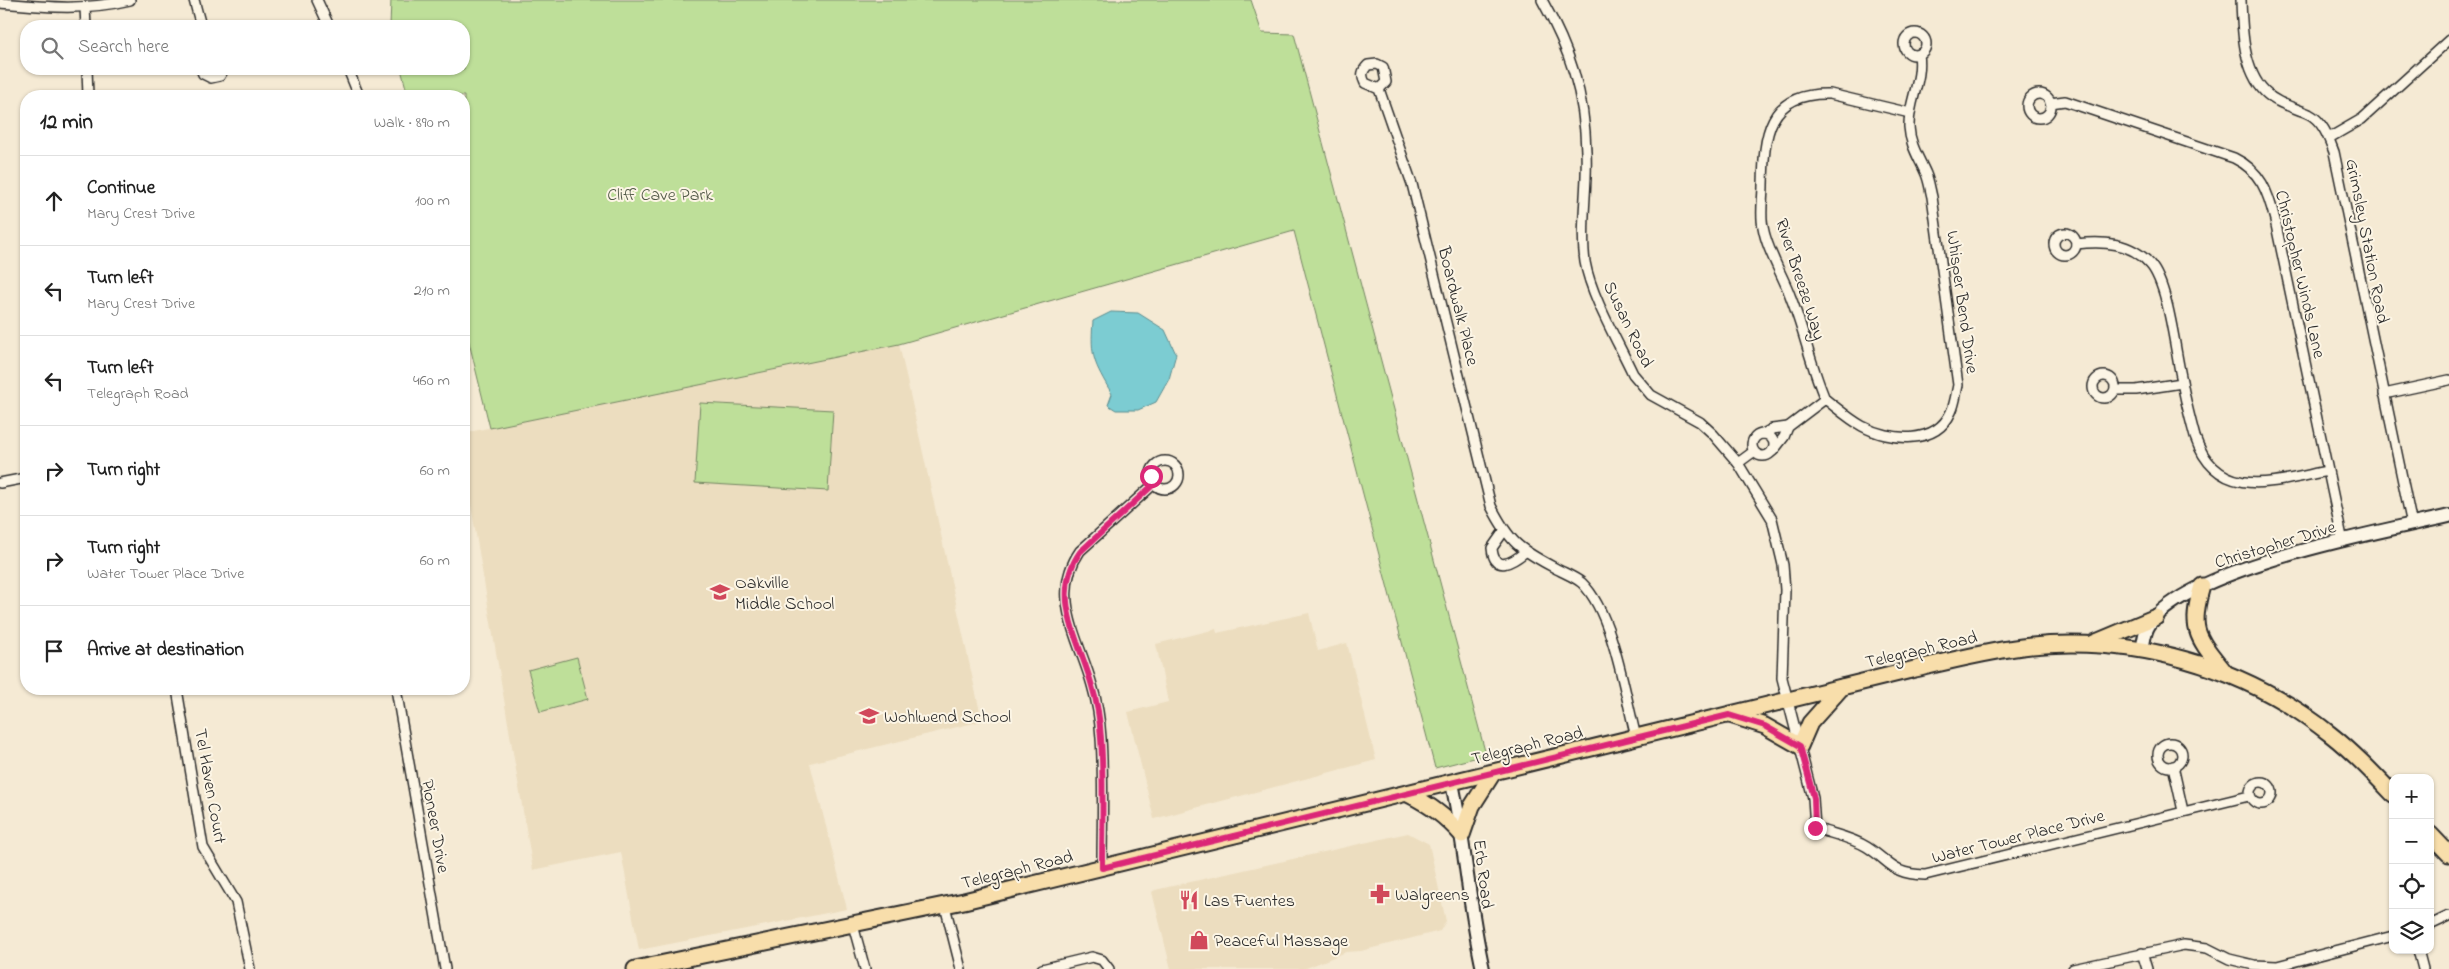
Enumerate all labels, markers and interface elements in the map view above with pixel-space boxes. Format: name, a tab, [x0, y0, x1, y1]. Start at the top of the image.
search box	[20, 20, 470, 75]
icon: search	[38, 34, 66, 62]
text: Search here	[78, 34, 169, 61]
text: 12 min	[40, 108, 93, 138]
text: Walk · 890 m	[374, 111, 450, 135]
street label: Grimsley Station Road	[2337, 157, 2395, 326]
text: Continue	[87, 175, 155, 202]
park label: Cliff Cave Park	[607, 183, 713, 209]
icon: ahead	[40, 187, 68, 215]
street label: Christopher Winds Lane	[2267, 188, 2331, 362]
text: 100 m	[415, 189, 450, 213]
text: Mary Crest Drive	[87, 202, 195, 226]
street label: River Breeze Way	[1767, 215, 1831, 344]
street label: Whisper Bend Drive	[1938, 229, 1984, 376]
street label: Boardwalk Place	[1429, 243, 1485, 370]
text: Turn left	[87, 265, 154, 292]
icon: left	[40, 277, 68, 305]
street label: Susan Road	[1595, 277, 1659, 372]
text: 210 m	[414, 279, 450, 303]
text: Mary Crest Drive	[87, 292, 195, 316]
text: Turn left	[87, 355, 154, 382]
icon: left	[40, 367, 68, 395]
text: 460 m	[413, 369, 450, 393]
text: Telegraph Road	[87, 382, 189, 406]
icon: right	[40, 457, 68, 485]
text: Turn right	[87, 457, 160, 484]
text: 60 m	[420, 459, 450, 483]
route start	[1140, 465, 1163, 488]
street label: Christopher Drive	[2212, 515, 2340, 577]
text: Turn right	[87, 535, 160, 562]
icon: right	[40, 547, 68, 575]
text: 60 m	[420, 549, 450, 573]
text: Water Tower Place Drive	[87, 562, 244, 586]
place label: Oakville Middle School	[735, 571, 834, 618]
school or university icon: Oakville Middle School	[709, 581, 731, 603]
street label: Telegraph Road	[1863, 625, 1980, 677]
icon: arrive	[40, 637, 68, 665]
text: Arrive at destination	[87, 637, 244, 664]
school or university icon: Wohlwend School	[858, 705, 880, 727]
place label: Wohlwend School	[884, 705, 1011, 731]
street label: Telegraph Road	[1469, 720, 1586, 774]
street label: Tel Haven Court	[186, 727, 232, 846]
map controls	[2389, 774, 2434, 954]
button: +	[2389, 774, 2434, 819]
street label: Pioneer Drive	[413, 778, 455, 876]
street label: Water Tower Place Drive	[1929, 804, 2108, 872]
route end	[1804, 817, 1827, 840]
button: −	[2389, 819, 2434, 864]
street label: Erb Road	[1465, 838, 1499, 910]
street label: Telegraph Road	[959, 844, 1076, 898]
button: locate	[2389, 864, 2434, 909]
pharmacy icon: Walgreens	[1369, 883, 1391, 905]
place label: Walgreens	[1395, 883, 1470, 910]
restaurant icon: Las Fuentes	[1178, 889, 1200, 911]
place label: Las Fuentes	[1204, 889, 1295, 915]
button: layers	[2389, 909, 2434, 954]
shop icon: Peaceful Massage	[1188, 929, 1210, 951]
place label: Peaceful Massage	[1214, 929, 1349, 956]

